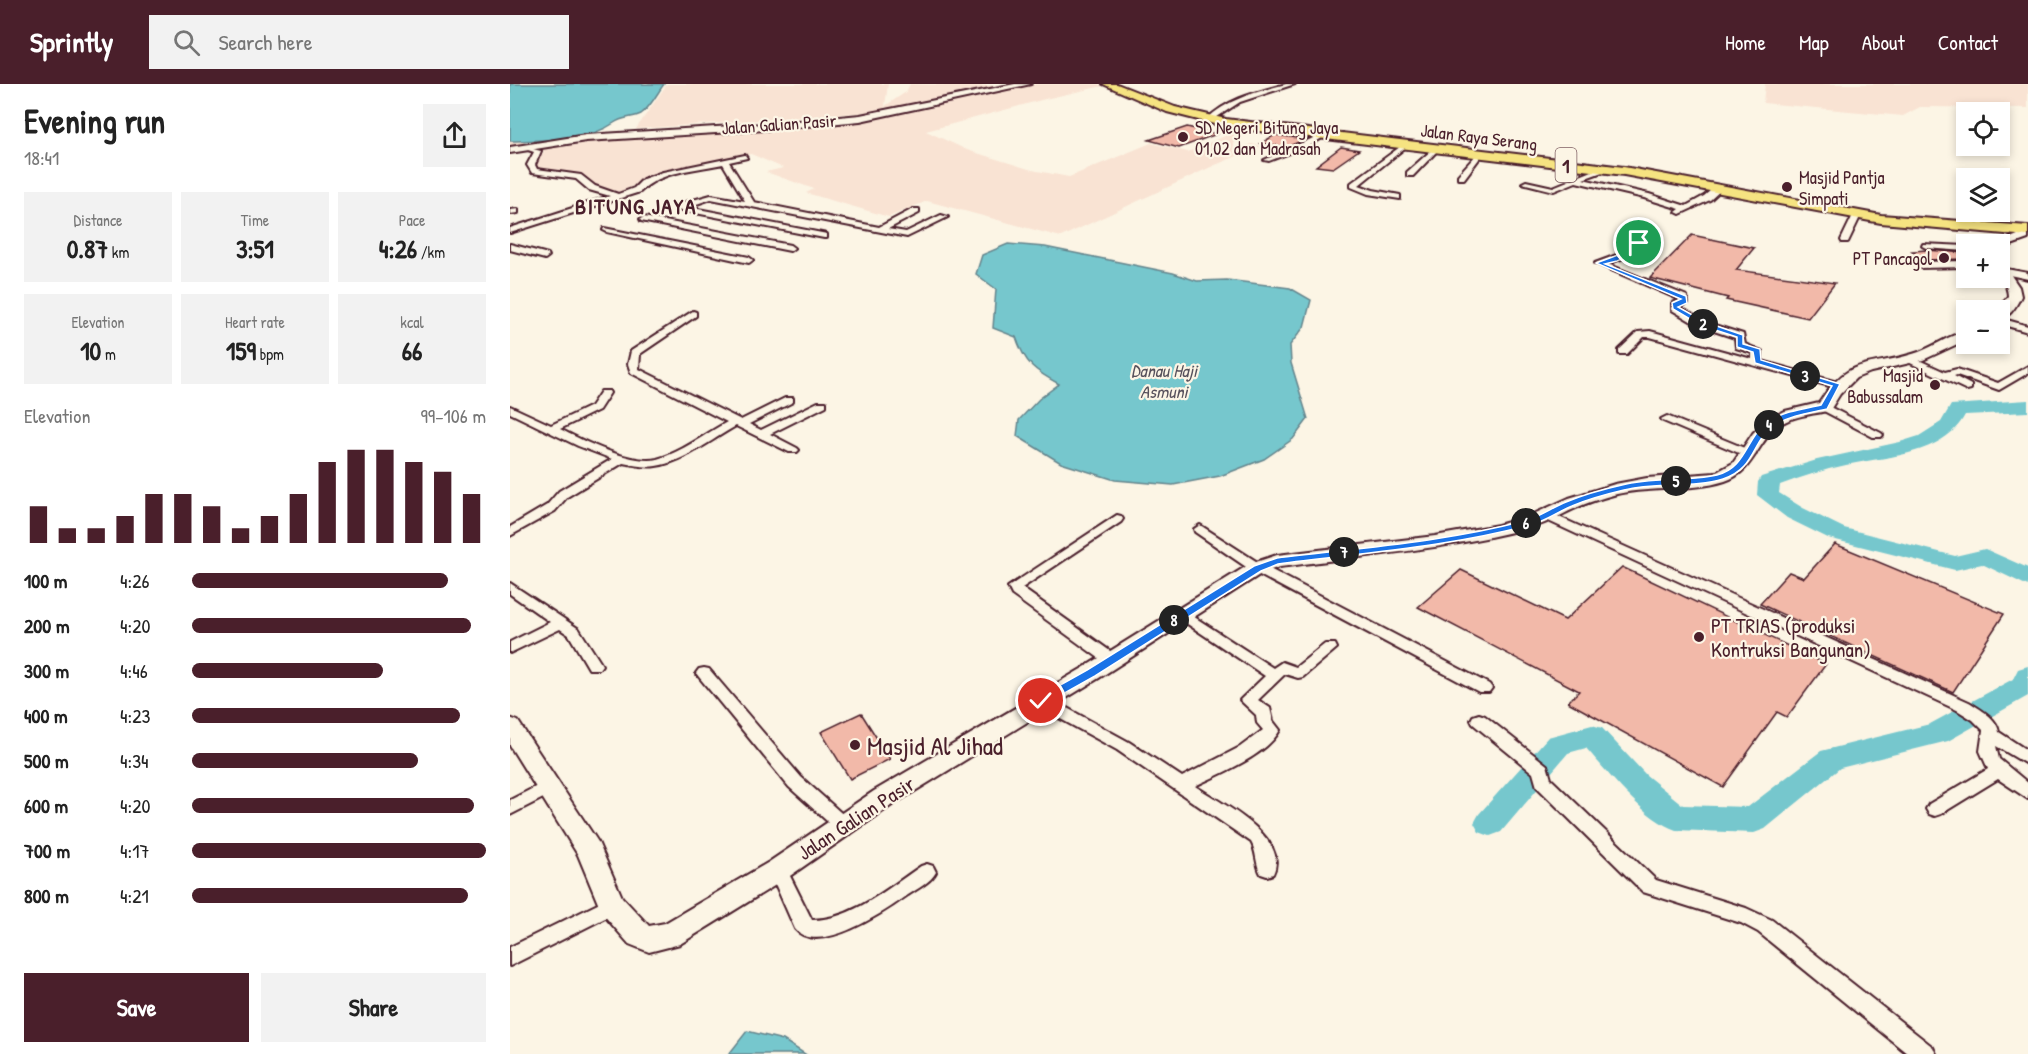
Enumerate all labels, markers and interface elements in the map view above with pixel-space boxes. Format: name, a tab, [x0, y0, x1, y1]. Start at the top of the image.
search box	[149, 15, 569, 69]
text: Sprintly	[30, 23, 113, 61]
icon: search	[170, 26, 203, 59]
text: Search here	[218, 27, 312, 57]
text: Home	[1725, 28, 1766, 57]
text: Map	[1799, 28, 1829, 57]
text: About	[1862, 28, 1905, 57]
text: Contact	[1938, 28, 1998, 57]
text: Evening run	[24, 99, 165, 143]
map controls	[1956, 102, 2010, 354]
button: locate	[1956, 102, 2010, 156]
button: share	[423, 104, 486, 167]
street label: Jalan Galian Pasir	[721, 108, 837, 140]
place label: SD Negeri Bitung Jaya 01,02 dan Madrasah	[1195, 115, 1338, 161]
street label: Jalan Raya Serang	[1419, 117, 1539, 157]
marker: SD Negeri Bitung Jaya 01,02 dan Madrasah	[1176, 130, 1190, 144]
text: 18:41	[24, 144, 59, 171]
road number: 1	[1556, 148, 1576, 182]
place label: Masjid Pantja Simpati	[1799, 165, 1884, 211]
button: layers	[1956, 168, 2010, 222]
marker: Masjid Pantja Simpati	[1780, 180, 1794, 194]
district label: BITUNG JAYA	[575, 191, 697, 221]
text: Distance	[74, 209, 122, 231]
text: Time	[241, 209, 269, 231]
text: Pace	[399, 209, 425, 231]
pin	[1613, 217, 1664, 268]
icon: arrive	[1622, 226, 1655, 259]
text: 0.87	[67, 231, 108, 266]
text: 3:51	[236, 231, 274, 266]
text: 4:26	[379, 231, 417, 266]
button: +	[1956, 234, 2010, 288]
text: km	[108, 241, 129, 263]
text: /km	[417, 241, 445, 263]
place label: PT Pancagol	[1853, 246, 1932, 271]
marker: PT Pancagol	[1937, 251, 1951, 265]
button: −	[1956, 300, 2010, 354]
pin: 2	[1688, 309, 1718, 339]
text: Elevation	[71, 311, 125, 333]
text: Heart rate	[225, 311, 285, 333]
text: kcal	[400, 311, 424, 333]
text: 2	[1699, 313, 1707, 335]
text: 10	[80, 333, 101, 368]
text: 159	[226, 333, 256, 368]
text: 66	[402, 333, 422, 368]
text: m	[101, 343, 116, 365]
text: bpm	[256, 343, 284, 365]
water label: Danau Haji Asmuni	[1131, 358, 1199, 404]
pin: 3	[1790, 361, 1820, 391]
place label: Masjid Babussalam	[1847, 363, 1923, 409]
text: 3	[1801, 365, 1809, 387]
marker: Masjid Babussalam	[1928, 378, 1942, 392]
text: Elevation	[24, 402, 90, 429]
text: 99–106 m	[421, 402, 486, 429]
pin: 4	[1754, 410, 1784, 440]
text: 4	[1766, 414, 1772, 436]
pin: 5	[1661, 466, 1691, 496]
text: 5	[1673, 470, 1679, 492]
pin: 6	[1511, 508, 1541, 538]
text: 6	[1523, 512, 1529, 534]
pin: 7	[1329, 537, 1359, 567]
text: 7	[1340, 541, 1348, 563]
text: 100 m	[24, 567, 67, 594]
text: 4:26	[120, 567, 149, 594]
pin: 8	[1159, 605, 1189, 635]
text: 8	[1171, 609, 1177, 631]
place label: PT TRIAS (produksi Kontruksi Bangunan)	[1711, 611, 1871, 664]
text: 200 m	[24, 612, 69, 639]
text: 4:20	[120, 612, 150, 639]
marker: PT TRIAS (produksi Kontruksi Bangunan)	[1692, 630, 1706, 644]
text: 300 m	[24, 657, 69, 684]
text: 4:46	[120, 657, 148, 684]
pin	[1015, 675, 1066, 726]
icon: check	[1024, 684, 1057, 717]
text: 400 m	[24, 702, 68, 729]
text: 4:23	[120, 702, 150, 729]
place label: Masjid Al Jihad	[867, 728, 1003, 763]
marker: Masjid Al Jihad	[848, 738, 862, 752]
text: 500 m	[24, 747, 69, 774]
text: 4:34	[120, 747, 149, 774]
street label: Jalan Galian Pasir	[792, 769, 920, 867]
text: 600 m	[24, 792, 68, 819]
text: 4:20	[120, 792, 150, 819]
text: 700 m	[24, 837, 70, 864]
text: 4:17	[120, 837, 149, 864]
text: 800 m	[24, 882, 69, 909]
text: 4:21	[120, 882, 149, 909]
button: Save	[24, 973, 249, 1042]
button: Share	[261, 973, 486, 1042]

